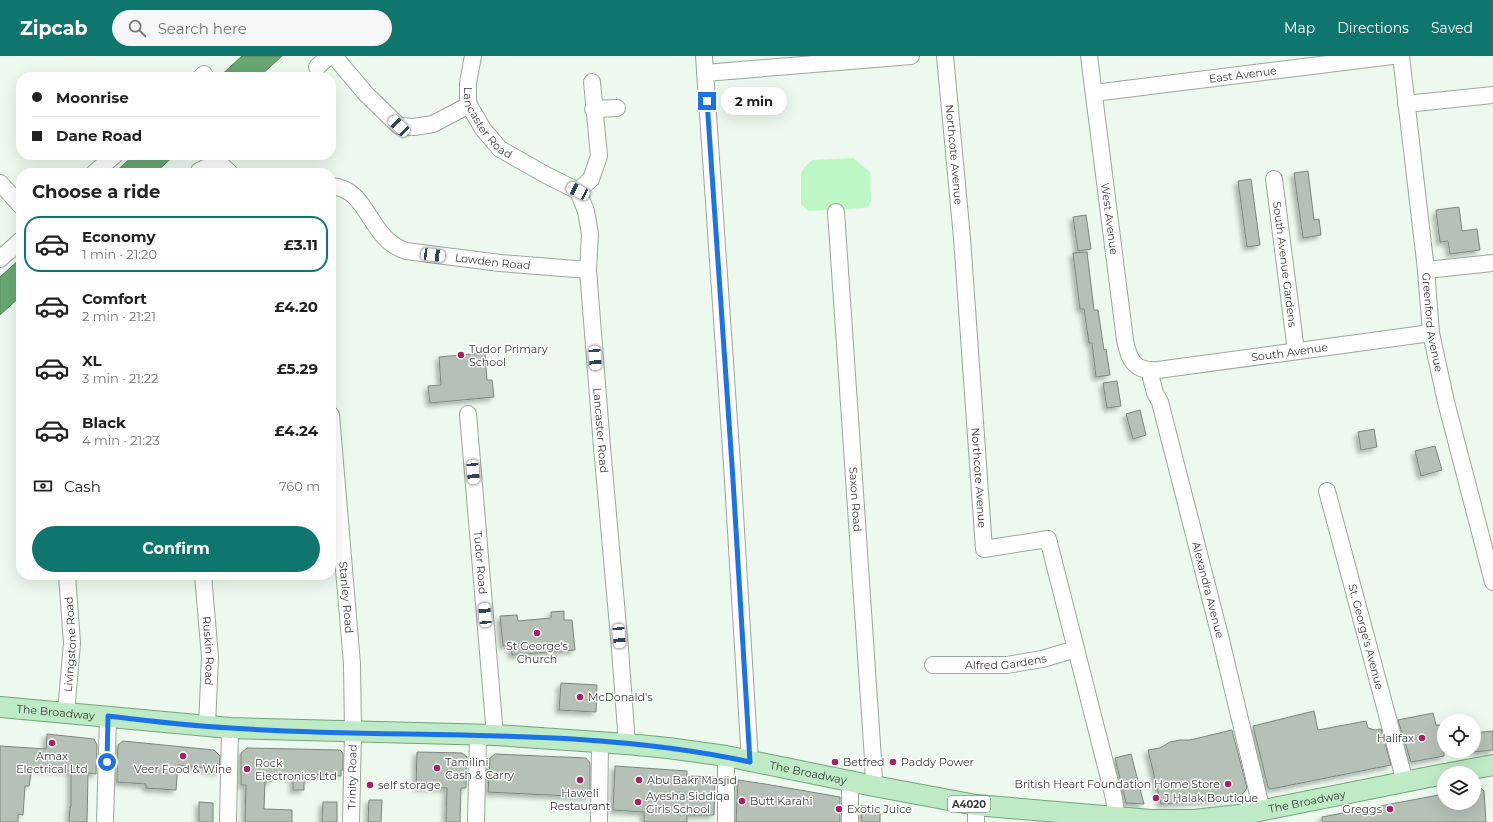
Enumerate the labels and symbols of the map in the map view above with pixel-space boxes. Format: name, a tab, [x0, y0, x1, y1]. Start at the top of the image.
street label: East Avenue	[1208, 63, 1278, 86]
street label: Lancaster Road	[461, 87, 515, 162]
callout: 2 min	[721, 87, 787, 115]
route end	[698, 92, 716, 110]
street label: Northcote Avenue	[943, 104, 966, 206]
car	[386, 113, 412, 139]
car	[565, 180, 591, 202]
street label: West Avenue	[1098, 182, 1121, 256]
street label: South Avenue Gardens	[1270, 201, 1300, 329]
car	[420, 248, 446, 262]
street label: Lowden Road	[454, 250, 531, 272]
street label: Greenford Avenue	[1419, 272, 1446, 373]
street label: South Avenue	[1250, 340, 1329, 364]
place label: Tudor Primary School	[469, 342, 548, 369]
car	[588, 346, 602, 370]
marker: Tudor Primary School	[456, 350, 466, 360]
street label: Lancaster Road	[590, 387, 611, 474]
street label: Northcote Avenue	[968, 427, 990, 529]
car	[466, 460, 480, 484]
street label: Saxon Road	[846, 466, 865, 532]
street label: Tudor Road	[471, 530, 490, 595]
street label: Alexandra Avenue	[1189, 540, 1227, 640]
street label: Stanley Road	[336, 561, 356, 634]
street label: St. George's Avenue	[1345, 582, 1387, 692]
street label: Livingstone Road	[61, 596, 79, 693]
car	[478, 603, 492, 627]
street label: Ruskin Road	[200, 616, 217, 686]
car	[612, 624, 626, 648]
marker: St George's Church	[532, 628, 542, 638]
place label: St George's Church	[506, 639, 569, 666]
street label: Alfred Gardens	[965, 651, 1049, 672]
place label: McDonald's	[588, 690, 653, 704]
marker: McDonald's	[575, 692, 585, 702]
street label: The Broadway	[16, 702, 95, 723]
place label: Halifax	[1377, 731, 1414, 745]
marker: Halifax	[1417, 733, 1427, 743]
marker: Amax Electrical Ltd	[47, 738, 57, 748]
street label: Trinity Road	[344, 744, 360, 810]
place label: Amax Electrical Ltd	[16, 749, 88, 776]
marker: Veer Food & Wine	[178, 751, 188, 761]
route start	[98, 753, 116, 771]
place label: Tamilini Cash & Carry	[445, 755, 514, 782]
place label: Betfred	[843, 755, 885, 769]
place label: Paddy Power	[901, 755, 974, 769]
place label: Rock Electronics Ltd	[255, 756, 337, 783]
marker: Betfred	[830, 757, 840, 767]
marker: Paddy Power	[888, 757, 898, 767]
street label: The Broadway	[768, 758, 848, 787]
place label: Veer Food & Wine	[134, 762, 232, 776]
marker: Tamilini Cash & Carry	[432, 763, 442, 773]
marker: Rock Electronics Ltd	[242, 764, 252, 774]
place label: Abu Bakr Masjid	[647, 773, 737, 787]
marker: Haweli Restaurant	[575, 775, 585, 785]
marker: Abu Bakr Masjid	[634, 775, 644, 785]
place label: British Heart Foundation Home Store	[1015, 777, 1220, 791]
place label: self storage	[378, 778, 441, 792]
marker: British Heart Foundation Home Store	[1223, 779, 1233, 789]
marker: self storage	[365, 780, 375, 790]
place label: Haweli Restaurant	[550, 786, 611, 813]
street label: The Broadway	[1267, 787, 1347, 816]
place label: Ayesha Siddiqa Girls School	[646, 789, 730, 816]
place label: J Halak Boutique	[1163, 791, 1259, 805]
marker: J Halak Boutique	[1151, 793, 1161, 803]
place label: Butt Karahi	[750, 794, 812, 808]
marker: Butt Karahi	[737, 796, 747, 806]
road number: A4020	[948, 796, 990, 812]
marker: Ayesha Siddiqa Girls School	[633, 797, 643, 807]
place label: Exotic Juice	[847, 802, 912, 816]
place label: Greggs	[1342, 802, 1383, 816]
marker: Exotic Juice	[834, 804, 844, 814]
marker: Greggs	[1385, 804, 1395, 814]

